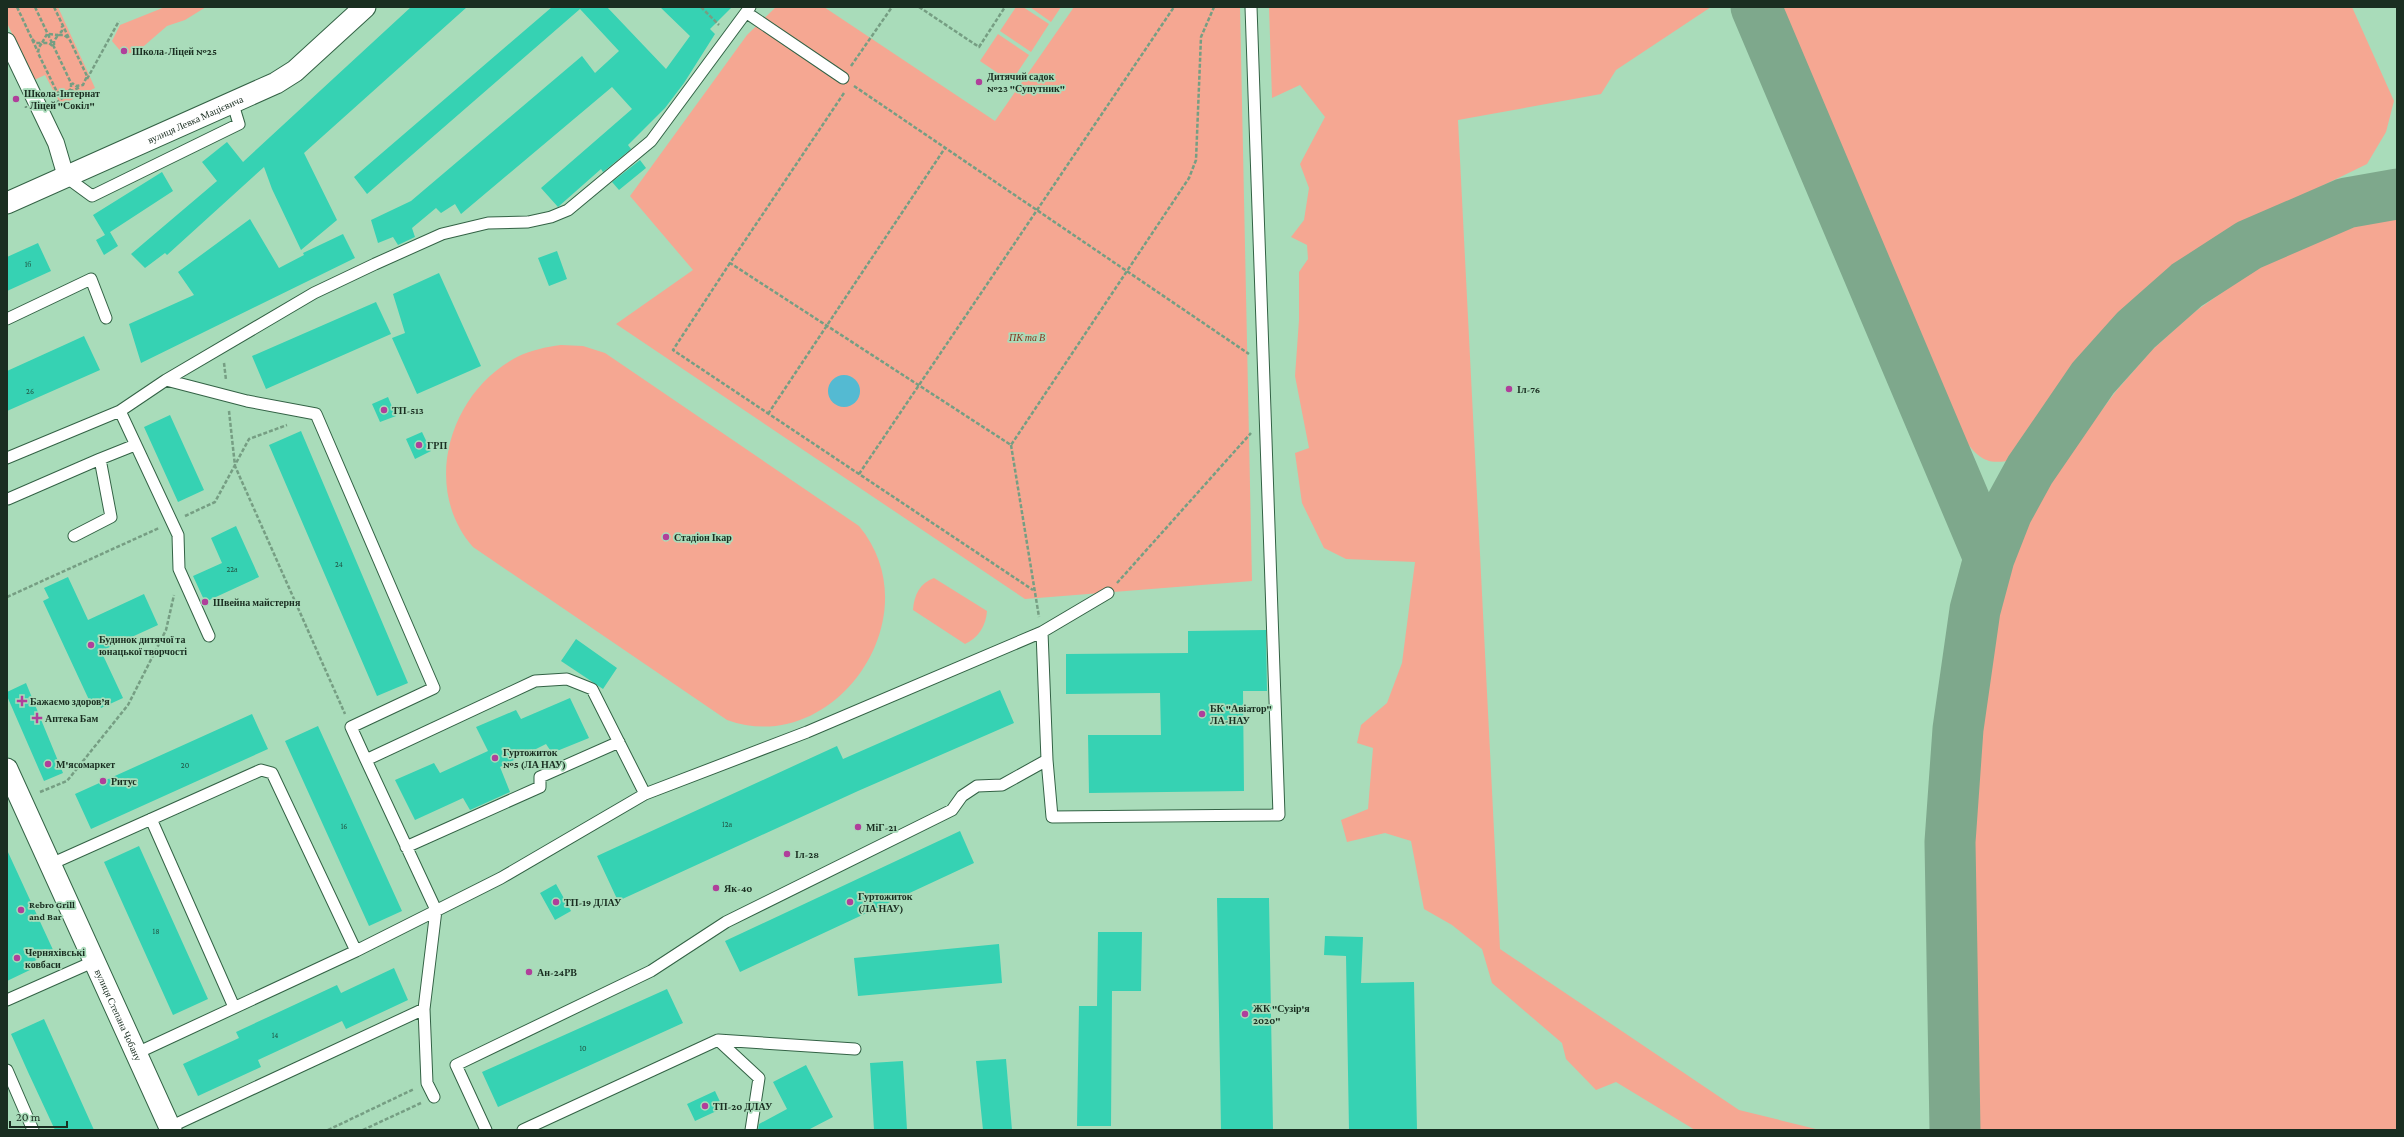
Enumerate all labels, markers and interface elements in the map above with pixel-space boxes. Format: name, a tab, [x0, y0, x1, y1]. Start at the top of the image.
marker: Школа-Ліцей №25	[119, 46, 129, 56]
place label: Школа-Ліцей №25	[132, 46, 217, 57]
place label: Дитячий садок №23 "Супутник"	[987, 71, 1065, 94]
marker: Дитячий садок №23 "Супутник"	[974, 77, 984, 87]
place label: Школа-Інтернат - Ліцей "Сокіл"	[24, 88, 100, 111]
street label: вулиця Левка Мацієвича	[146, 93, 245, 146]
marker: Школа-Інтернат - Ліцей "Сокіл"	[11, 94, 21, 104]
house number: 1б	[25, 260, 31, 269]
park label: ПК та В	[1008, 332, 1045, 343]
marker: Іл-76	[1504, 384, 1514, 394]
place label: Іл-76	[1517, 384, 1540, 395]
house number: 26	[26, 387, 34, 396]
marker: ТП-513	[379, 405, 389, 415]
place label: ТП-513	[392, 405, 424, 416]
marker: ГРП	[414, 440, 424, 450]
place label: ГРП	[427, 440, 447, 451]
marker: Стадіон Ікар	[661, 532, 671, 542]
place label: Стадіон Ікар	[674, 532, 732, 543]
house number: 24	[335, 560, 343, 569]
house number: 22а	[226, 565, 238, 574]
marker: Швейна майстерня	[200, 597, 210, 607]
place label: Швейна майстерня	[213, 597, 301, 608]
place label: Будинок дитячої та юнацької творчості	[99, 634, 187, 657]
marker: Будинок дитячої та юнацької творчості	[86, 640, 96, 650]
marker: Бажаємо здоров’я	[17, 696, 27, 706]
place label: Бажаємо здоров’я	[30, 696, 110, 707]
place label: БК "Авіатор" ЛА-НАУ	[1210, 703, 1272, 726]
marker: БК "Авіатор" ЛА-НАУ	[1197, 709, 1207, 719]
marker: Аптека Бам	[32, 713, 42, 723]
place label: Аптека Бам	[45, 713, 98, 724]
place label: Гуртожиток №5 (ЛА НАУ)	[503, 747, 566, 771]
marker: Гуртожиток №5 (ЛА НАУ)	[490, 753, 500, 763]
marker: М'ясомаркет	[43, 759, 53, 769]
place label: М'ясомаркет	[56, 759, 115, 770]
house number: 20	[181, 761, 190, 770]
marker: Ритус	[98, 776, 108, 786]
place label: Ритус	[111, 776, 137, 787]
house number: 12а	[722, 820, 732, 829]
house number: 16	[341, 822, 347, 831]
marker: МіГ-21	[853, 822, 863, 832]
place label: МіГ-21	[866, 822, 897, 833]
marker: Іл-28	[782, 849, 792, 859]
place label: Іл-28	[795, 849, 819, 860]
marker: Як-40	[711, 883, 721, 893]
place label: Як-40	[724, 883, 752, 894]
place label: Гуртожиток (ЛА НАУ)	[858, 891, 913, 915]
marker: ТП-19 ДЛАУ	[551, 897, 561, 907]
place label: ТП-19 ДЛАУ	[564, 897, 622, 908]
marker: Гуртожиток (ЛА НАУ)	[845, 897, 855, 907]
place label: Rebro Grill and Bar	[29, 899, 75, 922]
marker: Rebro Grill and Bar	[16, 905, 26, 915]
house number: 18	[153, 927, 159, 936]
place label: Черняхівські ковбаси	[25, 947, 85, 970]
marker: Черняхівські ковбаси	[12, 953, 22, 963]
street label: вулиця Степана Чобану	[93, 967, 144, 1063]
marker: Ан-24РВ	[524, 967, 534, 977]
place label: Ан-24РВ	[537, 967, 577, 978]
place label: ЖК "Сузір'я 2020"	[1253, 1003, 1310, 1026]
marker: ЖК "Сузір'я 2020"	[1240, 1009, 1250, 1019]
house number: 14	[272, 1031, 278, 1040]
house number: 10	[579, 1044, 587, 1053]
marker: ТП-20 ДЛАУ	[700, 1101, 710, 1111]
place label: ТП-20 ДЛАУ	[713, 1101, 773, 1112]
scale bar	[10, 1103, 67, 1129]
text: 20 m	[16, 1110, 41, 1124]

